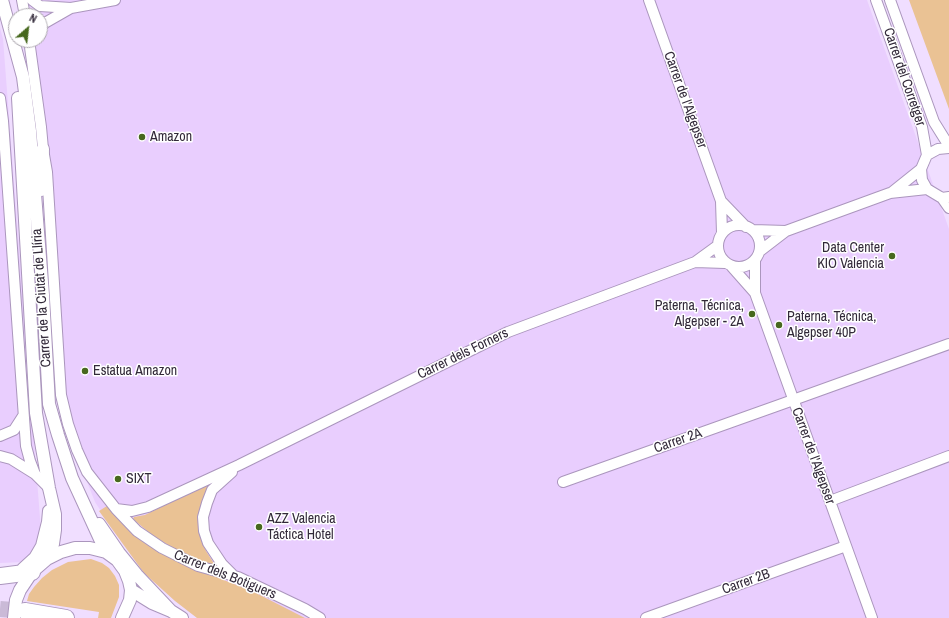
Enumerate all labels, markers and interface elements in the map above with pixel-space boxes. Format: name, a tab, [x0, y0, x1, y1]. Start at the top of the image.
north arrow	[8, 8, 48, 48]
text: N	[27, 11, 39, 26]
street label: Carrer del Corretger	[879, 26, 929, 128]
street label: Carrer de l'Algepser	[660, 49, 710, 151]
place label: Amazon	[150, 129, 192, 145]
marker: Amazon	[137, 132, 147, 142]
street label: Carrer de la Ciutat de Llíria	[29, 228, 55, 368]
place label: Data Center KIO Valencia	[817, 240, 884, 272]
marker: Data Center KIO Valencia	[887, 251, 897, 261]
place label: Paterna, Técnica, Algepser - 2A	[655, 298, 744, 330]
marker: Paterna, Técnica, Algepser - 2A	[747, 309, 757, 319]
place label: Paterna, Técnica, Algepser 40P	[787, 309, 876, 342]
marker: Paterna, Técnica, Algepser 40P	[774, 320, 784, 330]
street label: Carrer dels Forners	[415, 325, 511, 383]
place label: Estatua Amazon	[93, 363, 177, 379]
marker: Estatua Amazon	[80, 366, 90, 376]
street label: Carrer de l'Algepser	[788, 405, 838, 507]
street label: Carrer 2A	[652, 425, 704, 457]
place label: SIXT	[126, 471, 152, 487]
marker: SIXT	[113, 474, 123, 484]
place label: AZZ Valencia Táctica Hotel	[267, 511, 336, 544]
marker: AZZ Valencia Táctica Hotel	[254, 522, 264, 532]
street label: Carrer dels Botiguers	[171, 547, 279, 603]
street label: Carrer 2B	[720, 566, 772, 598]

